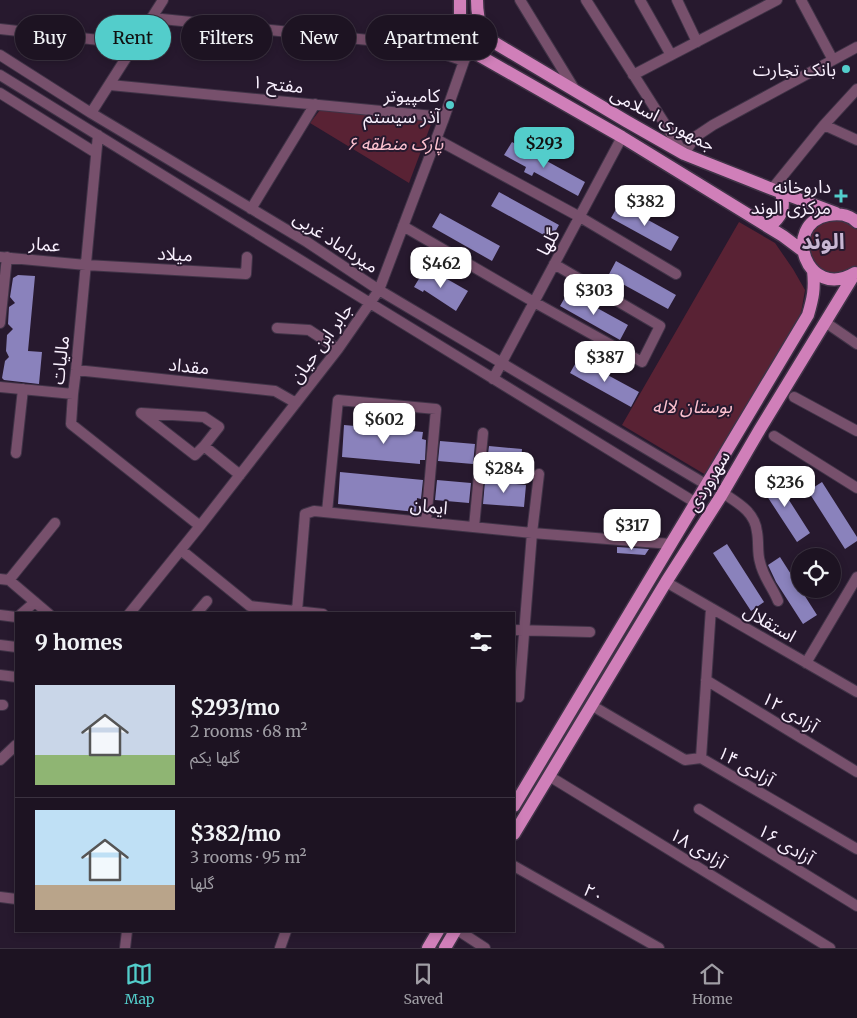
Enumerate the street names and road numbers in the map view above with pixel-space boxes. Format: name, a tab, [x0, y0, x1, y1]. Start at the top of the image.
street label: مفتح ۱	[251, 70, 305, 100]
street label: جمهوری اسلامی	[607, 82, 719, 156]
street label: میرداماد غربی	[289, 206, 383, 278]
street label: گلها	[531, 224, 565, 259]
street label: عمار	[27, 231, 62, 257]
street label: میلاد	[157, 242, 193, 266]
street label: جابر ابن حیان	[284, 298, 358, 388]
street label: مالیات	[46, 334, 74, 386]
street label: مقداد	[168, 352, 210, 380]
street label: سهروردی	[681, 446, 735, 516]
street label: ایمان	[409, 493, 449, 519]
street label: استقلال	[739, 599, 801, 647]
street label: آزادی ۱۲	[758, 686, 823, 738]
street label: آزادی ۱۴	[713, 741, 779, 792]
street label: آزادی ۱۶	[754, 818, 819, 870]
street label: آزادی ۱۸	[666, 822, 731, 874]
street label: ۲۰	[579, 878, 609, 908]

